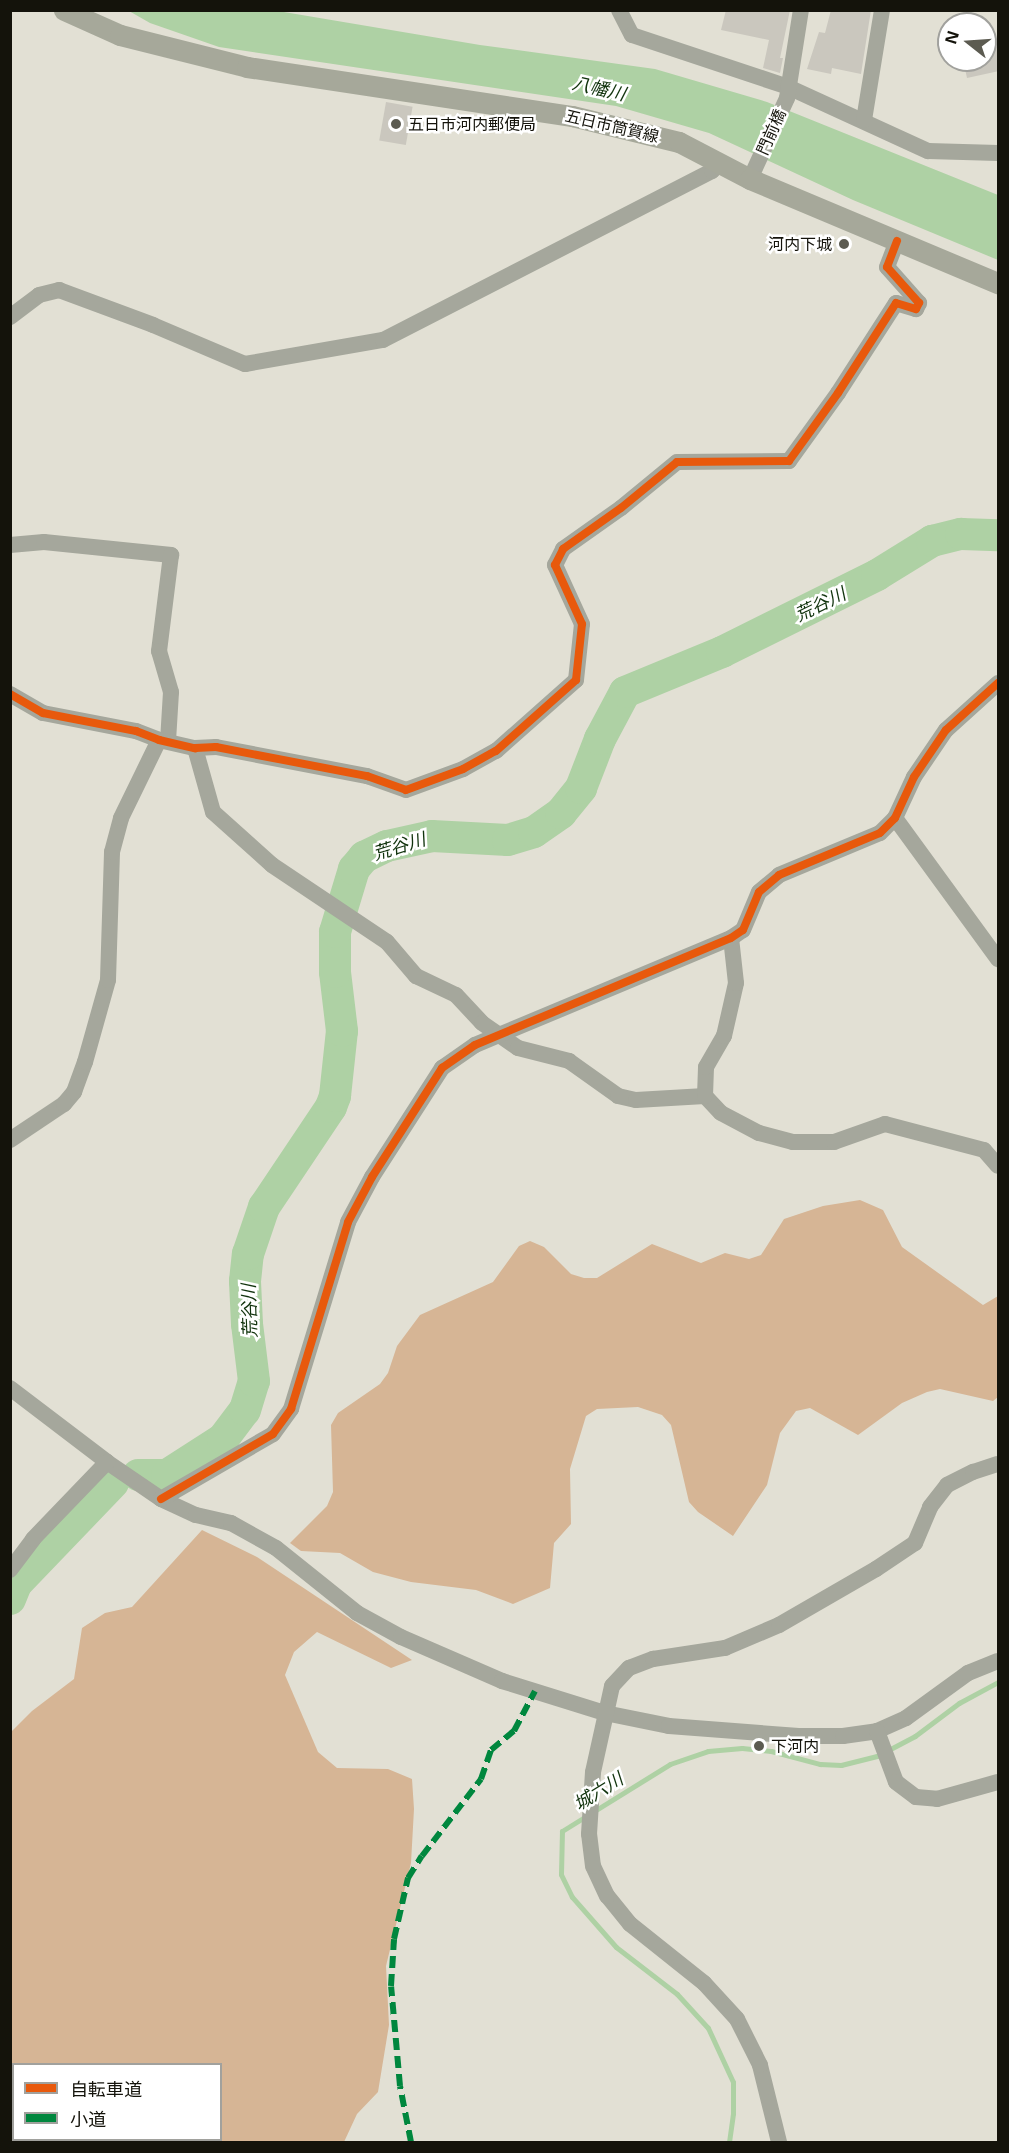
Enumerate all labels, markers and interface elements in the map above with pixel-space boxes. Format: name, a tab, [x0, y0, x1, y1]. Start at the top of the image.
north arrow	[937, 12, 997, 72]
text: N	[939, 28, 964, 47]
water label: 八幡川	[570, 71, 628, 105]
street label: 五日市筒賀線	[563, 106, 661, 146]
street label: 門前橋	[752, 106, 790, 158]
place label: 五日市河内郵便局	[408, 114, 536, 134]
marker: 五日市河内郵便局	[389, 117, 403, 131]
place label: 河内下城	[768, 234, 832, 254]
marker: 河内下城	[837, 237, 851, 251]
water label: 荒谷川	[791, 582, 849, 626]
water label: 荒谷川	[370, 828, 428, 864]
water label: 荒谷川	[237, 1284, 261, 1338]
place label: 下河内	[771, 1736, 819, 1756]
marker: 下河内	[752, 1739, 766, 1753]
water label: 城六川	[569, 1768, 627, 1814]
legend	[12, 2063, 222, 2141]
text: 自転車道	[70, 2077, 142, 2101]
text: 小道	[70, 2107, 106, 2131]

